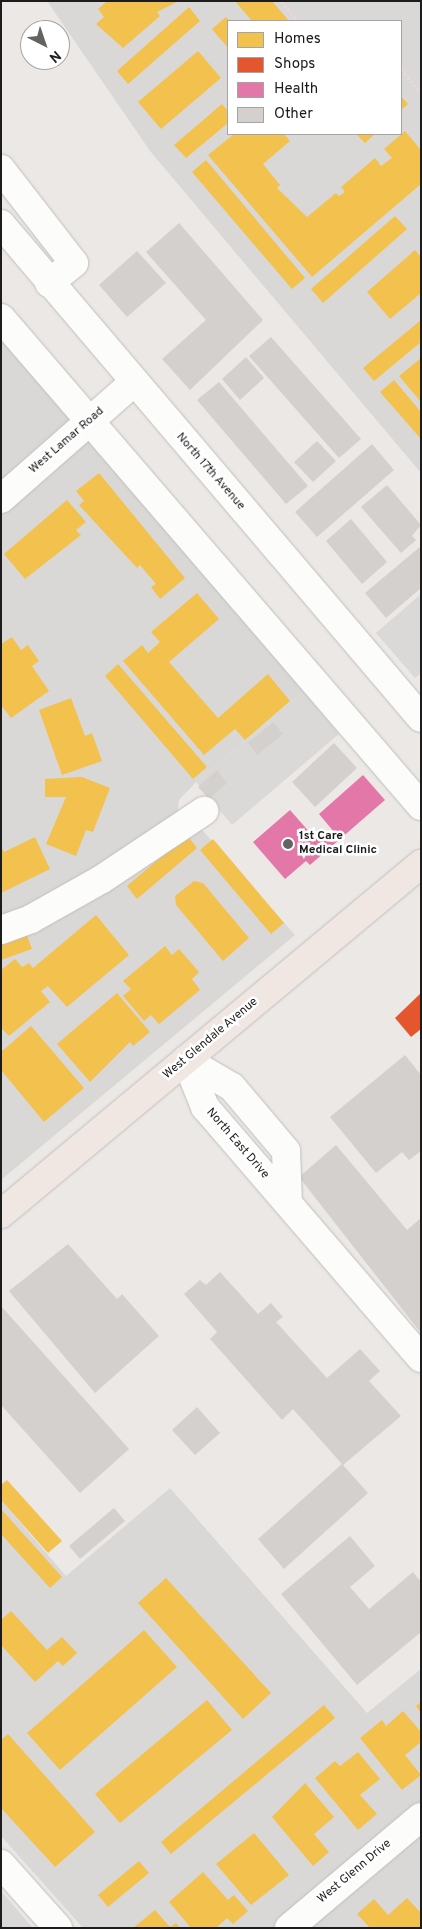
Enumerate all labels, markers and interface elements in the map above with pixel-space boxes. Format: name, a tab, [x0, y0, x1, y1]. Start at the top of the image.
north arrow	[20, 20, 70, 70]
legend	[227, 20, 402, 135]
text: Homes	[274, 30, 321, 49]
text: N	[45, 46, 64, 66]
text: Shops	[274, 55, 315, 74]
text: Health	[274, 80, 318, 99]
text: Other	[274, 105, 313, 124]
street label: West Lamar Road	[27, 405, 107, 477]
street label: North 17th Avenue	[172, 430, 248, 514]
place label: 1st Care Medical Clinic	[299, 830, 377, 858]
marker: 1st Care Medical Clinic	[281, 837, 295, 851]
street label: West Glendale Avenue	[161, 995, 261, 1083]
street label: North East Drive	[203, 1106, 271, 1182]
street label: West Glenn Drive	[315, 1837, 395, 1907]

